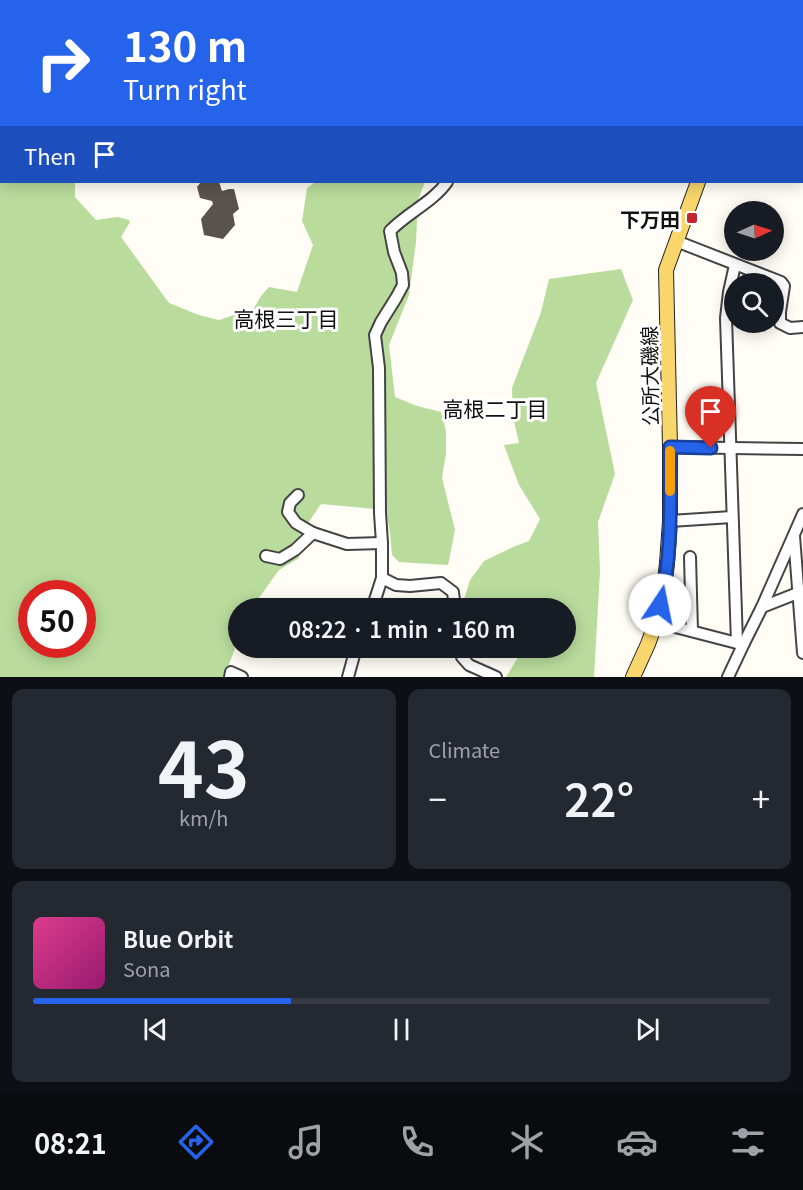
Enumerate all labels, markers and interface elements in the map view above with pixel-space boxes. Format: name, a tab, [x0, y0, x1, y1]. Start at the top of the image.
text: 130 m	[123, 13, 247, 74]
icon: right	[24, 24, 102, 102]
text: Turn right	[123, 69, 247, 108]
icon: arrive	[88, 138, 121, 171]
text: Then	[24, 139, 76, 171]
north arrow	[724, 201, 784, 261]
map controls	[724, 201, 784, 333]
place label: 下万田	[620, 204, 680, 233]
marker: 下万田	[685, 211, 699, 225]
button: search	[724, 273, 784, 333]
district label: 高根三丁目	[234, 303, 339, 333]
street label: 公所大磯線	[634, 326, 664, 426]
pin	[685, 386, 736, 448]
district label: 高根二丁目	[443, 393, 548, 423]
icon: arrive	[694, 395, 727, 428]
position arrow	[628, 573, 692, 637]
speed limit sign: 50	[18, 580, 96, 658]
text: 08:22 · 1 min · 160 m	[289, 612, 515, 644]
text: 43	[158, 708, 250, 820]
text: Climate	[429, 735, 500, 764]
text: 22°	[564, 765, 634, 830]
text: −	[429, 774, 447, 822]
text: +	[752, 774, 770, 822]
text: km/h	[179, 803, 229, 832]
text: Blue Orbit	[123, 922, 233, 954]
text: Sona	[123, 954, 171, 983]
icon: previous	[139, 1013, 172, 1046]
icon: pause	[385, 1013, 418, 1046]
icon: next	[631, 1013, 664, 1046]
icon: directions	[175, 1121, 217, 1163]
icon: music	[285, 1121, 327, 1163]
icon: phone	[396, 1121, 438, 1163]
icon: climate	[506, 1121, 548, 1163]
icon: car	[616, 1121, 658, 1163]
icon: filters	[727, 1121, 769, 1163]
text: 08:21	[34, 1123, 107, 1162]

